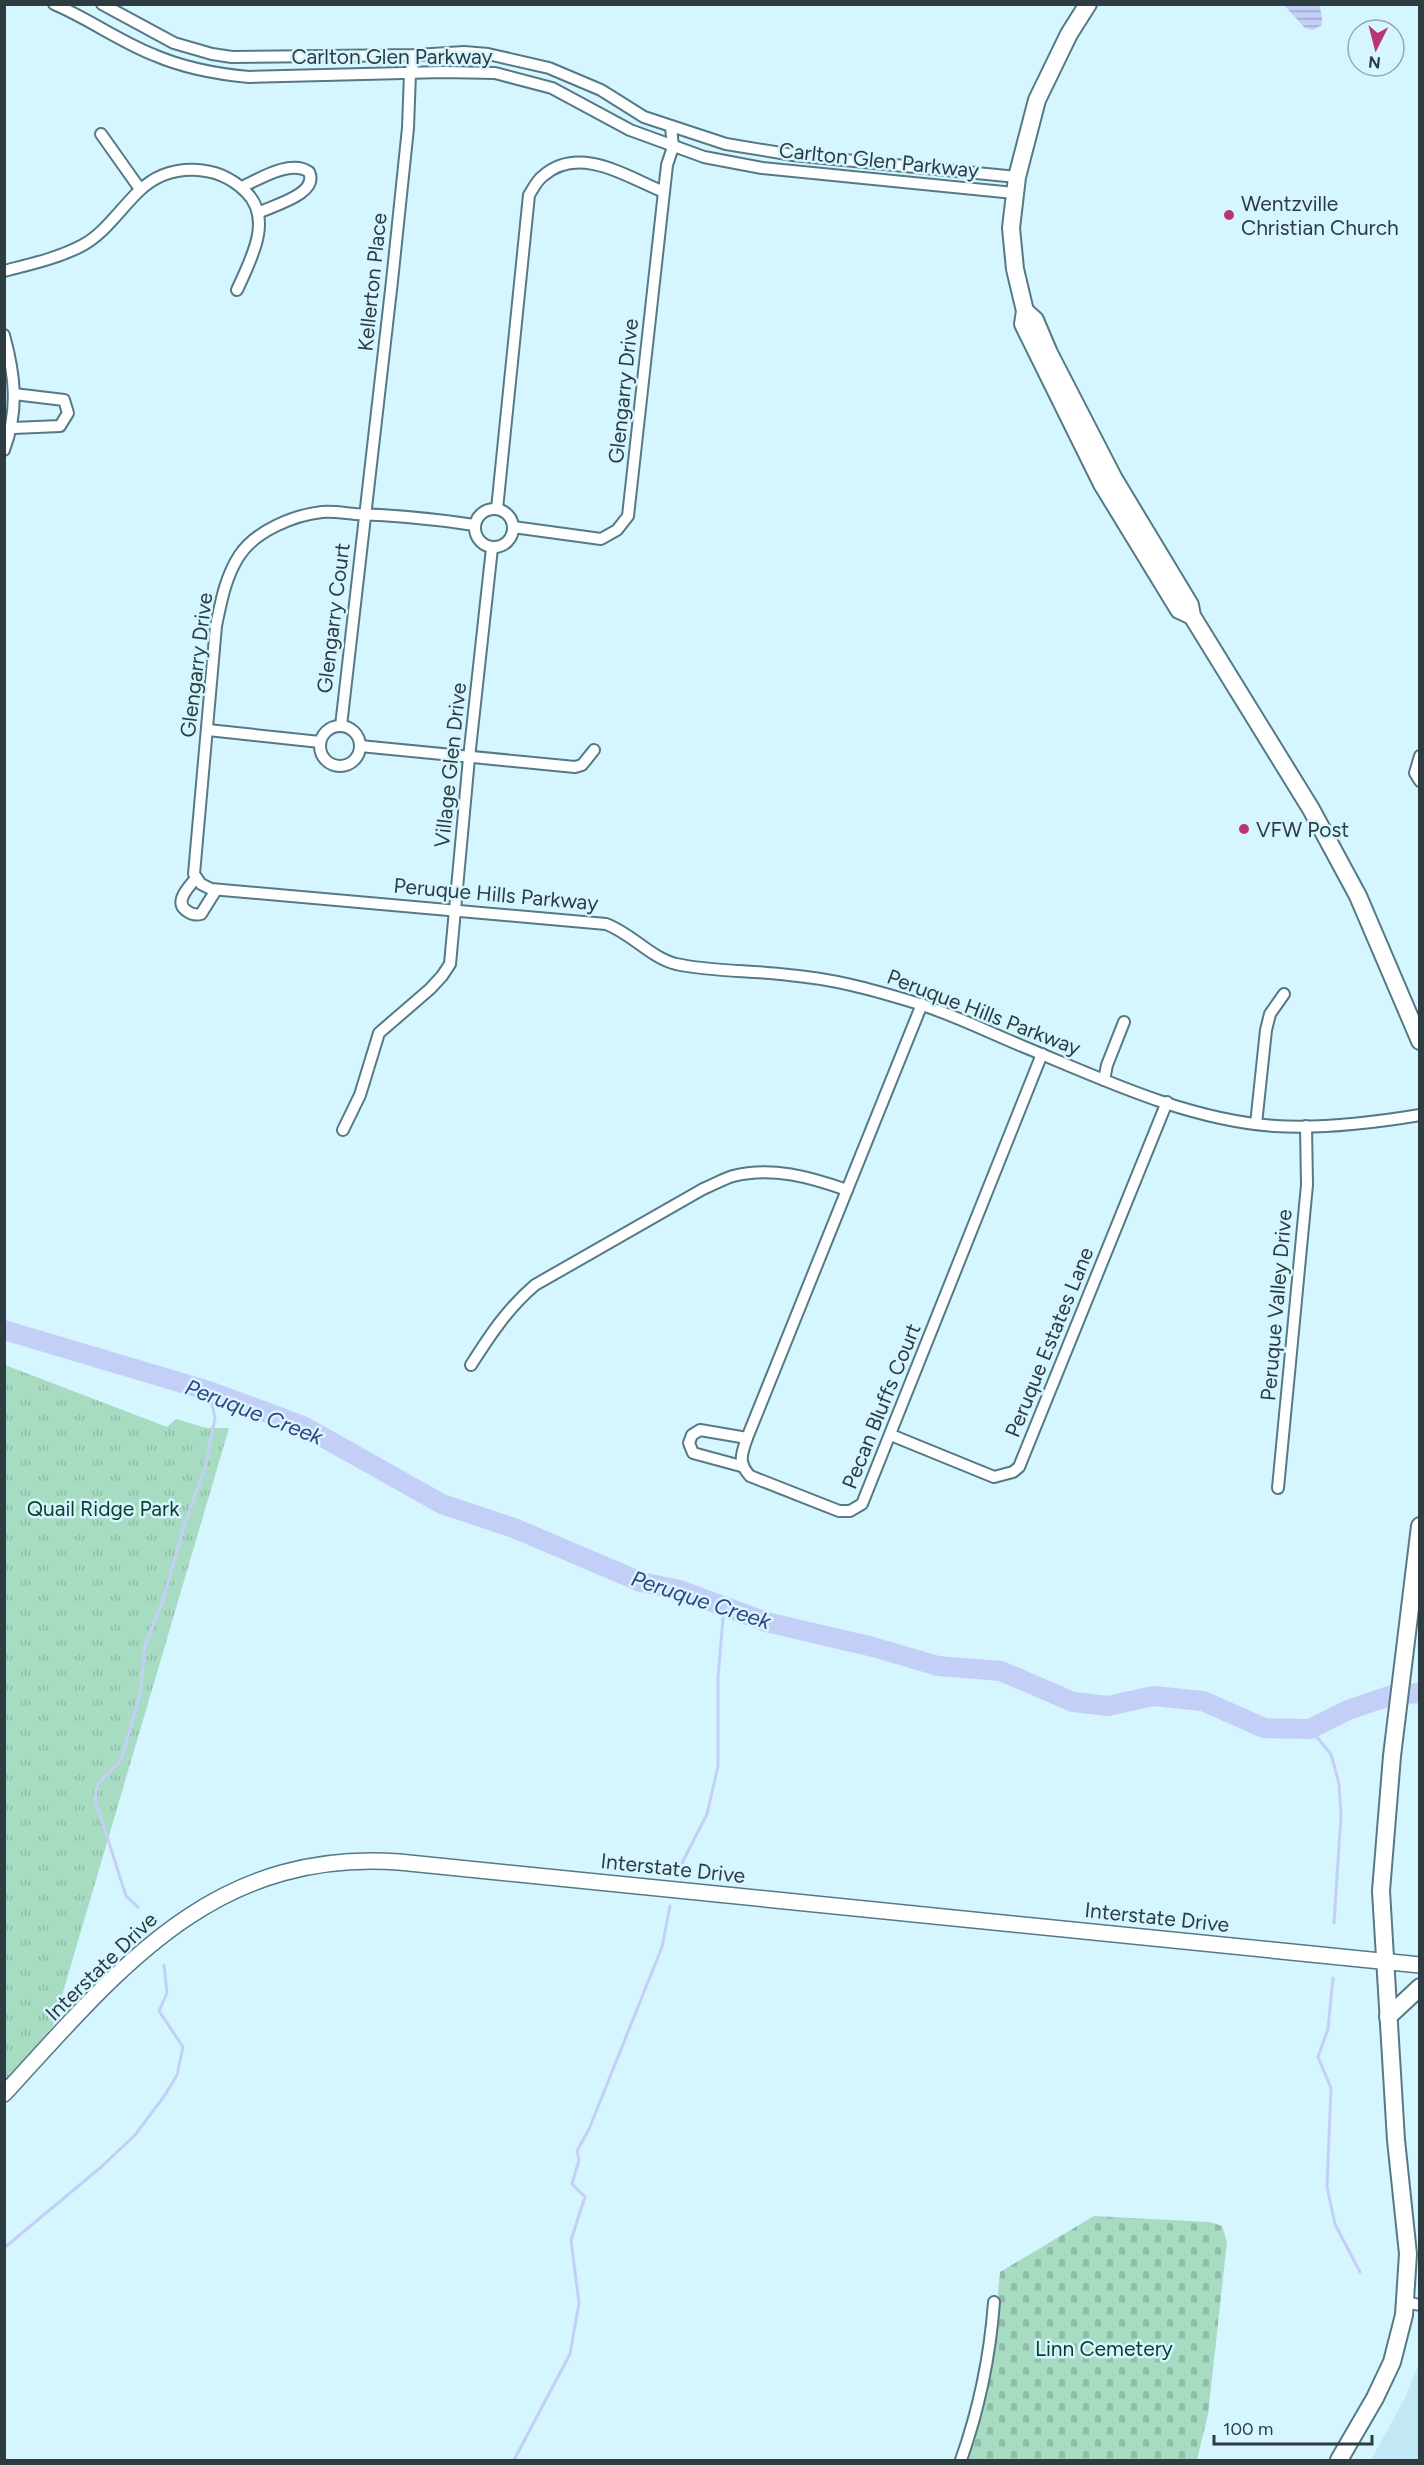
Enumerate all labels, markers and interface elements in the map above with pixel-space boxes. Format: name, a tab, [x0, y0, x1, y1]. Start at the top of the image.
north arrow	[1346, 18, 1406, 78]
street label: Carlton Glen Parkway	[291, 44, 493, 69]
text: N	[1367, 52, 1382, 73]
street label: Carlton Glen Parkway	[778, 137, 980, 183]
place label: Wentzville Christian Church	[1241, 191, 1399, 240]
marker: Wentzville Christian Church	[1222, 208, 1236, 222]
street label: Kellerton Place	[352, 211, 392, 353]
street label: Glengarry Drive	[603, 317, 643, 465]
street label: Glengarry Court	[311, 541, 355, 695]
street label: Glengarry Drive	[175, 591, 217, 739]
street label: Village Glen Drive	[429, 681, 471, 849]
place label: VFW Post	[1256, 817, 1349, 842]
marker: VFW Post	[1237, 822, 1251, 836]
street label: Peruque Hills Parkway	[393, 873, 599, 915]
street label: Peruque Hills Parkway	[884, 964, 1084, 1060]
street label: Peruque Valley Drive	[1255, 1208, 1297, 1402]
street label: Peruque Estates Lane	[999, 1243, 1099, 1441]
street label: Pecan Bluffs Court	[836, 1320, 926, 1492]
water label: Peruque Creek	[181, 1373, 328, 1451]
park label: Quail Ridge Park	[27, 1496, 180, 1521]
water label: Peruque Creek	[628, 1565, 775, 1636]
street label: Interstate Drive	[599, 1848, 747, 1888]
street label: Interstate Drive	[1083, 1897, 1231, 1937]
street label: Interstate Drive	[40, 1907, 162, 2025]
park label: Linn Cemetery	[1035, 2336, 1173, 2361]
scale bar	[1214, 2408, 1372, 2446]
text: 100 m	[1223, 2418, 1273, 2440]

